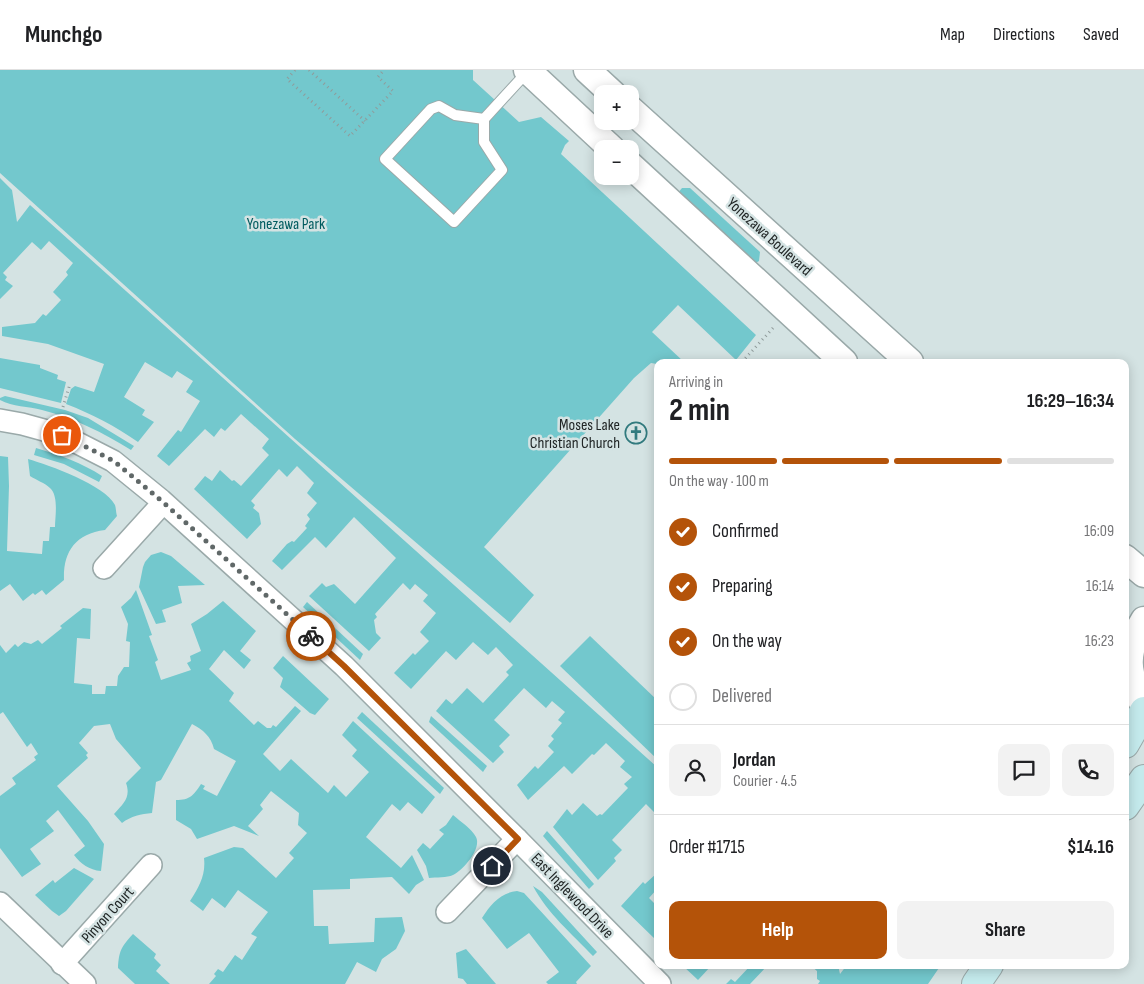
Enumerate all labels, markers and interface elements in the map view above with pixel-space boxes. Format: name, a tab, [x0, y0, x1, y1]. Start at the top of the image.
text: Munchgo	[25, 20, 103, 49]
text: Map	[940, 24, 965, 45]
text: Directions	[993, 24, 1055, 45]
text: Saved	[1083, 24, 1119, 45]
map controls	[594, 85, 639, 185]
button: +	[594, 85, 639, 130]
button: −	[594, 140, 639, 185]
street label: Yonezawa Boulevard	[723, 194, 815, 280]
park label: Yonezawa Park	[247, 215, 325, 234]
text: Arriving in	[669, 373, 723, 392]
text: 16:29–16:34	[1027, 390, 1114, 413]
text: 2 min	[669, 391, 730, 430]
pin	[41, 414, 83, 456]
place label: Moses Lake Christian Church	[530, 416, 620, 453]
icon: bag	[48, 421, 76, 449]
church icon: Moses Lake Christian Church	[624, 421, 648, 445]
text: On the way · 100 m	[669, 472, 769, 491]
icon: check	[669, 518, 697, 546]
text: Confirmed	[712, 520, 779, 543]
text: 16:09	[1084, 522, 1114, 541]
icon: check	[669, 573, 697, 601]
text: Preparing	[712, 575, 773, 598]
text: 16:14	[1086, 577, 1114, 596]
courier	[286, 611, 336, 661]
icon: bike	[297, 622, 325, 650]
icon: check	[669, 628, 697, 656]
text: On the way	[712, 630, 782, 653]
text: 16:23	[1085, 632, 1114, 651]
text: Delivered	[712, 685, 772, 708]
button: person	[669, 744, 721, 796]
button: chat	[998, 744, 1050, 796]
button: phone	[1062, 744, 1114, 796]
text: Jordan	[733, 749, 776, 772]
text: Courier · 4.5	[733, 772, 797, 791]
text: Order #1715	[669, 836, 745, 859]
text: $14.16	[1067, 836, 1114, 859]
pin	[471, 845, 513, 887]
street label: East Inglewood Drive	[527, 850, 617, 943]
icon: home	[478, 852, 506, 880]
street label: Pinyon Court	[78, 883, 138, 947]
button: Help	[669, 901, 887, 959]
button: Share	[897, 901, 1114, 959]

